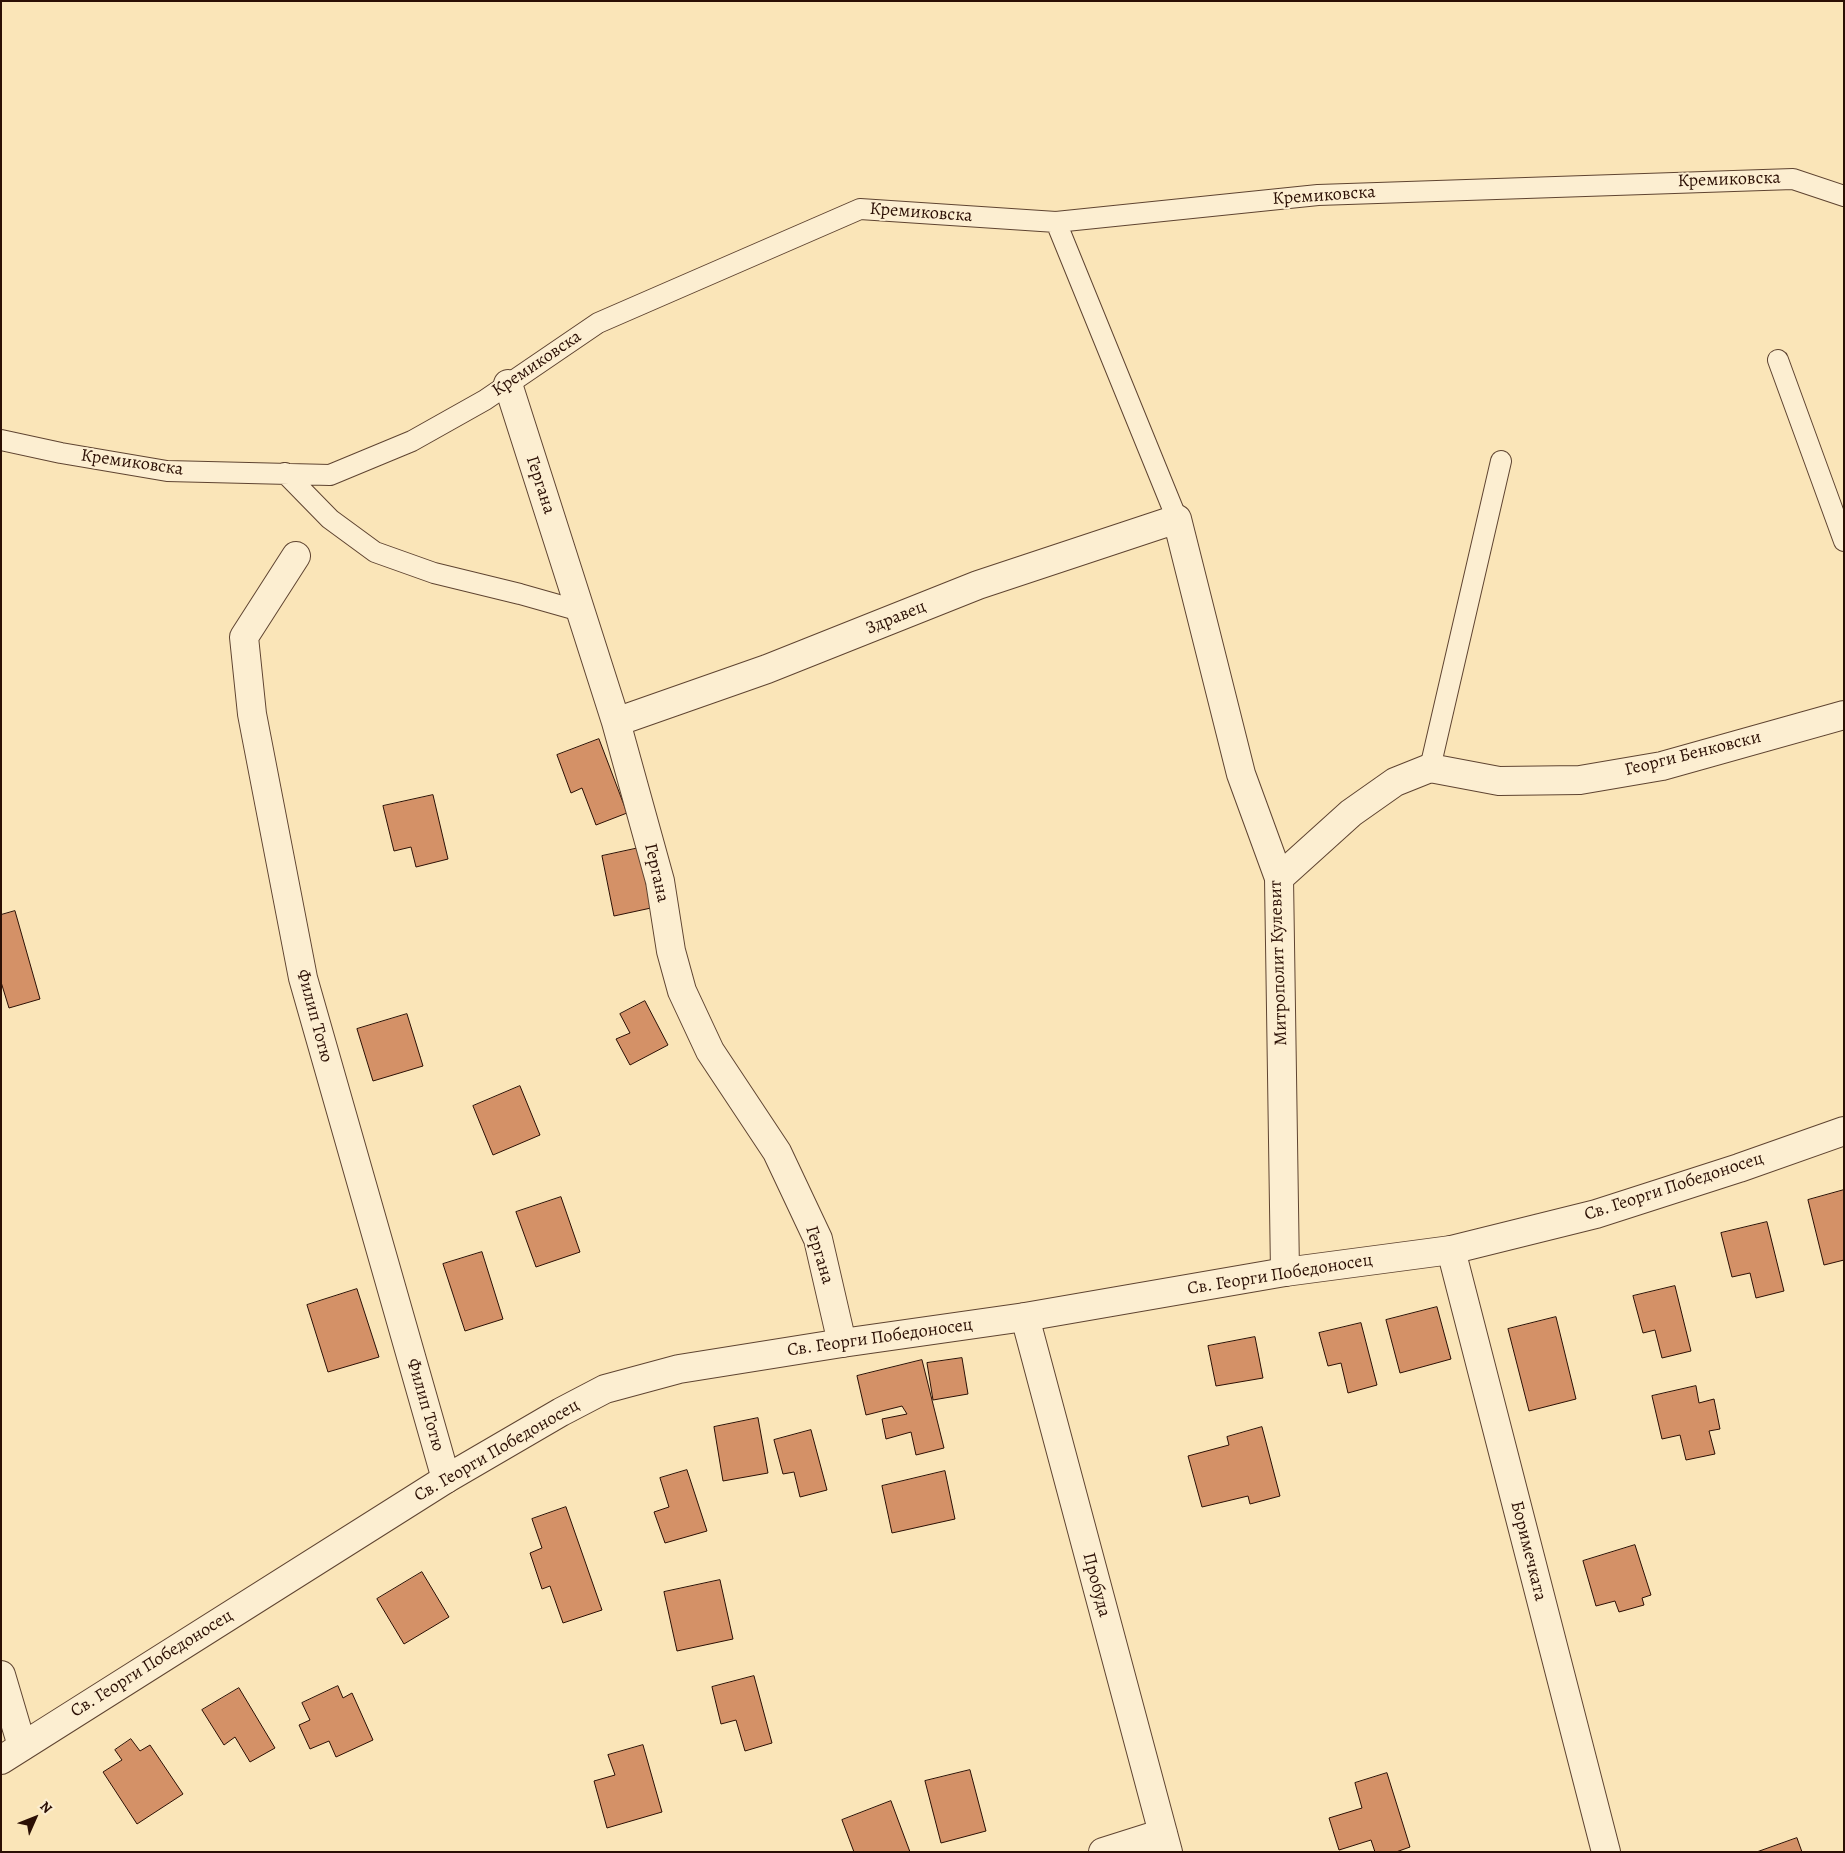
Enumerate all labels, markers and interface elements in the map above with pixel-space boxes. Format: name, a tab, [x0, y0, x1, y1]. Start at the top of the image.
street label: Кремиковска	[1677, 167, 1781, 193]
street label: Кремиковска	[1272, 182, 1376, 210]
street label: Кремиковска	[869, 199, 973, 227]
street label: Кремиковска	[488, 326, 586, 402]
street label: Кремиковска	[79, 445, 185, 481]
street label: Гергана	[520, 453, 560, 517]
street label: Здравец	[863, 596, 929, 640]
street label: Георги Бенковски	[1623, 727, 1763, 781]
street label: Гергана	[639, 841, 673, 905]
street label: Митрополит Кулевит	[1265, 880, 1293, 1046]
street label: Филип Тотю	[291, 967, 337, 1065]
street label: Св. Георги Победоносец	[1582, 1148, 1766, 1226]
street label: Гергана	[800, 1223, 838, 1287]
street label: Св. Георги Победоносец	[1186, 1250, 1374, 1300]
street label: Св. Георги Победоносец	[786, 1314, 974, 1362]
street label: Филип Тотю	[401, 1356, 449, 1454]
street label: Св. Георги Победоносец	[411, 1395, 583, 1507]
street label: Боримечката	[1505, 1499, 1551, 1603]
street label: Пробуда	[1077, 1550, 1115, 1620]
street label: Св. Георги Победоносец	[67, 1605, 237, 1723]
north arrow	[10, 1793, 60, 1843]
text: N	[36, 1797, 57, 1817]

